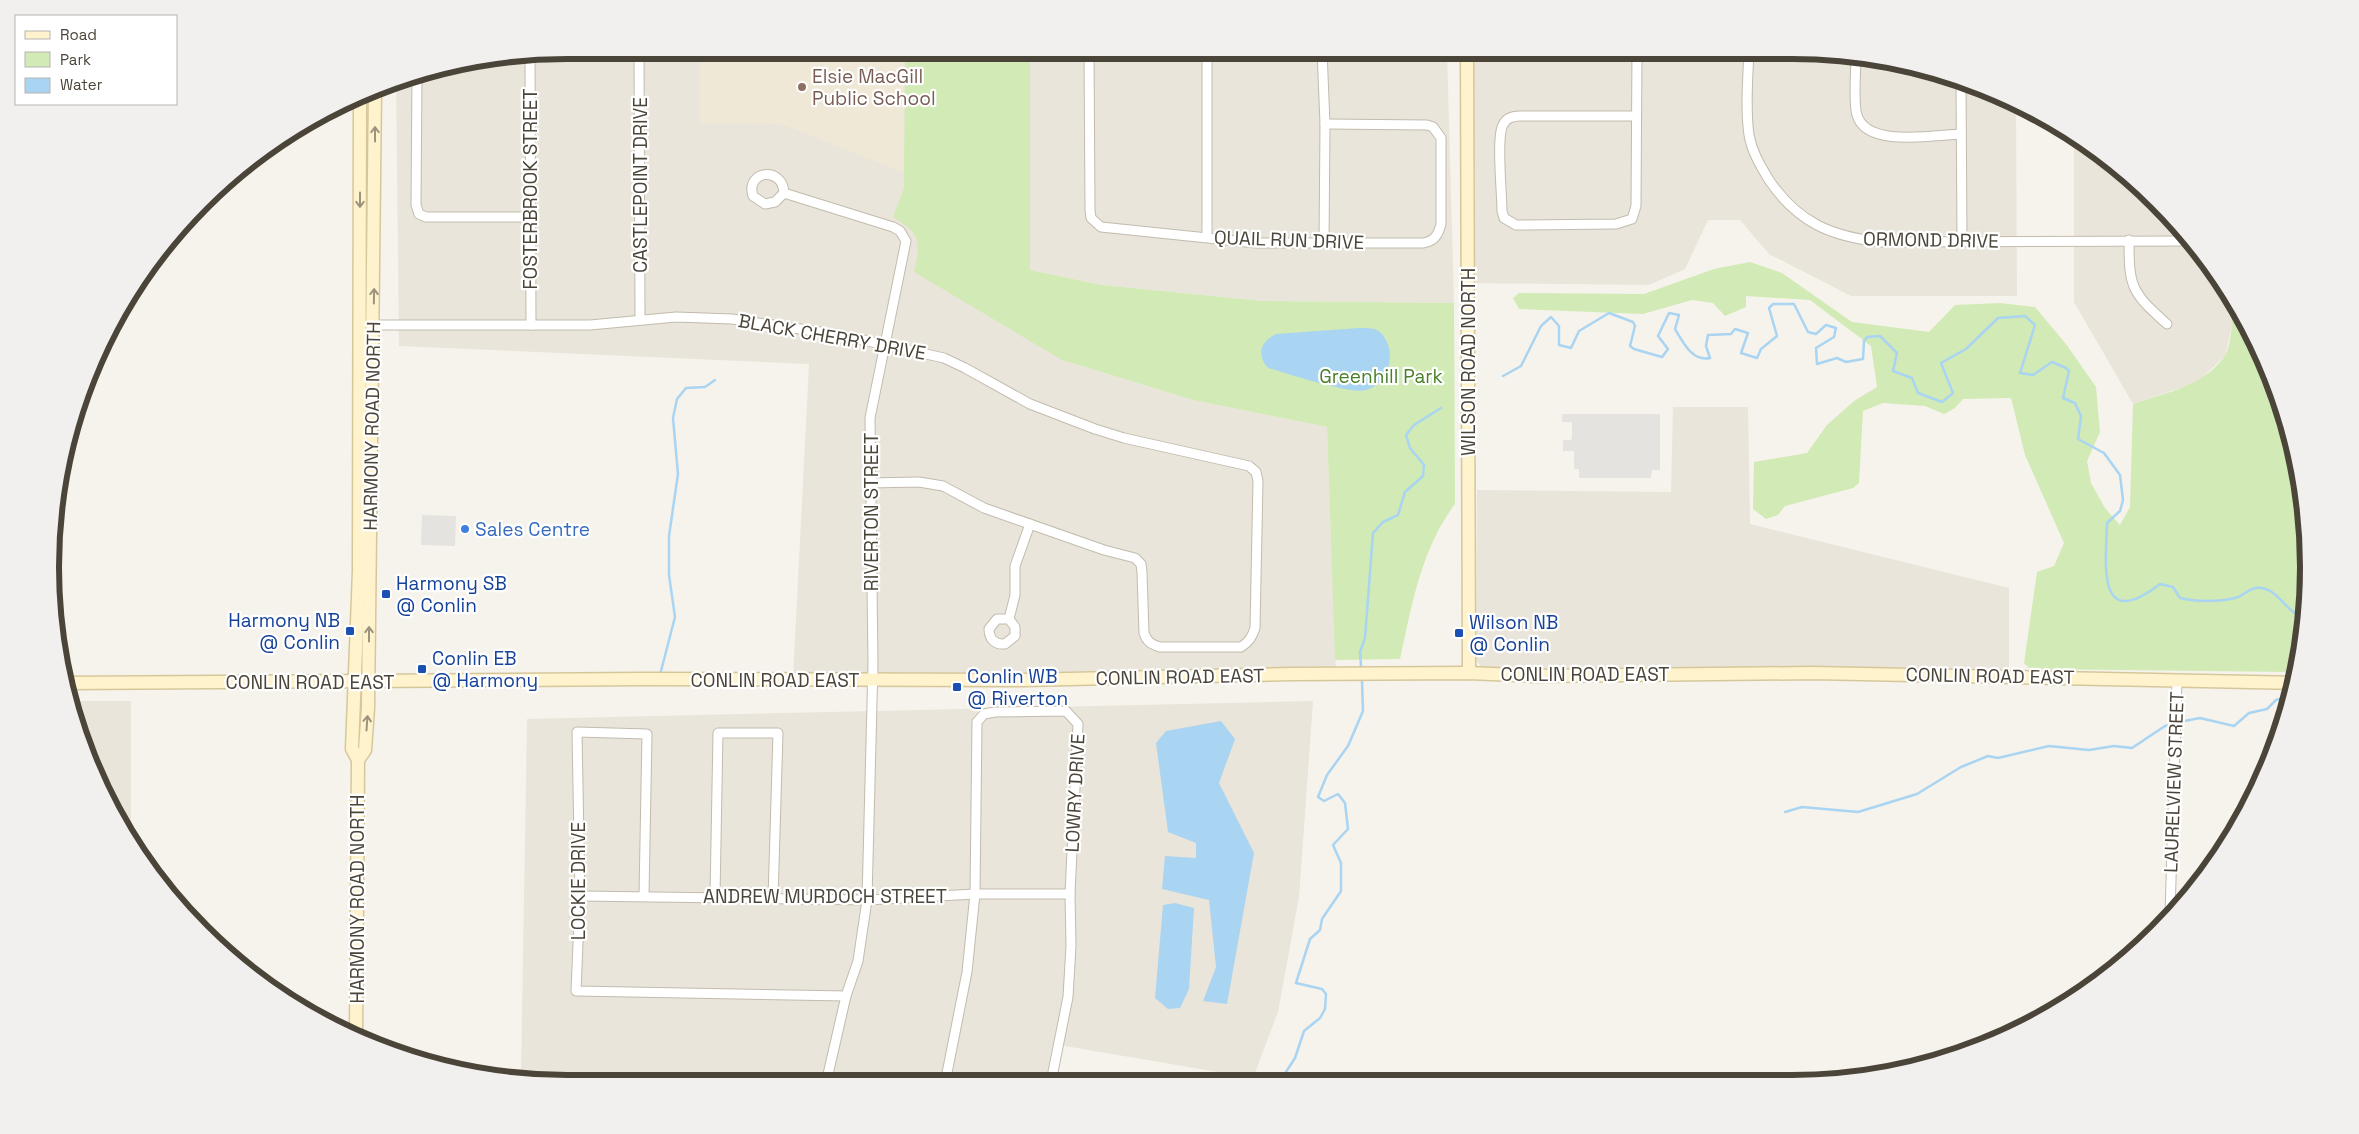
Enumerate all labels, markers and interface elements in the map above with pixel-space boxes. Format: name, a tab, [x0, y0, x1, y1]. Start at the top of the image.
legend	[15, 15, 178, 105]
text: Road	[60, 25, 97, 44]
text: Park	[60, 50, 91, 69]
place label: Elsie MacGill Public School	[812, 64, 936, 111]
text: Water	[60, 75, 103, 94]
marker: Elsie MacGill Public School	[796, 81, 808, 93]
street label: FOSTERBROOK STREET	[518, 88, 543, 290]
street label: CASTLEPOINT DRIVE	[628, 97, 653, 273]
one-way arrow	[370, 126, 380, 142]
one-way arrow	[355, 192, 365, 208]
street label: QUAIL RUN DRIVE	[1213, 225, 1365, 255]
street label: ORMOND DRIVE	[1863, 226, 1999, 254]
street label: WILSON ROAD NORTH	[1456, 268, 1481, 456]
one-way arrow	[369, 289, 378, 305]
street label: BLACK CHERRY DRIVE	[736, 308, 928, 366]
street label: HARMONY ROAD NORTH	[358, 321, 386, 531]
park label: Greenhill Park	[1319, 364, 1443, 389]
street label: RIVERTON STREET	[859, 433, 884, 591]
place label: Sales Centre	[475, 517, 590, 542]
marker: Sales Centre	[459, 523, 471, 535]
place label: Harmony SB @ Conlin	[396, 571, 507, 618]
marker: Harmony SB @ Conlin	[380, 588, 392, 600]
place label: Harmony NB @ Conlin	[228, 608, 340, 655]
place label: Wilson NB @ Conlin	[1469, 610, 1558, 657]
marker: Harmony NB @ Conlin	[344, 625, 356, 637]
one-way arrow	[364, 626, 374, 642]
marker: Wilson NB @ Conlin	[1453, 627, 1465, 639]
place label: Conlin EB @ Harmony	[432, 646, 538, 693]
street label: CONLIN ROAD EAST	[1501, 662, 1669, 687]
street label: CONLIN ROAD EAST	[1905, 662, 2075, 690]
marker: Conlin EB @ Harmony	[416, 663, 428, 675]
street label: CONLIN ROAD EAST	[1095, 663, 1265, 691]
place label: Conlin WB @ Riverton	[967, 664, 1068, 711]
street label: CONLIN ROAD EAST	[691, 668, 859, 693]
street label: CONLIN ROAD EAST	[226, 670, 394, 695]
marker: Conlin WB @ Riverton	[951, 681, 963, 693]
street label: LAURELVIEW STREET	[2158, 691, 2190, 873]
one-way arrow	[363, 715, 372, 731]
street label: LOWRY DRIVE	[1059, 733, 1091, 853]
street label: HARMONY ROAD NORTH	[345, 794, 370, 1004]
street label: LOCKIE DRIVE	[566, 822, 591, 940]
street label: ANDREW MURDOCH STREET	[703, 884, 947, 909]

